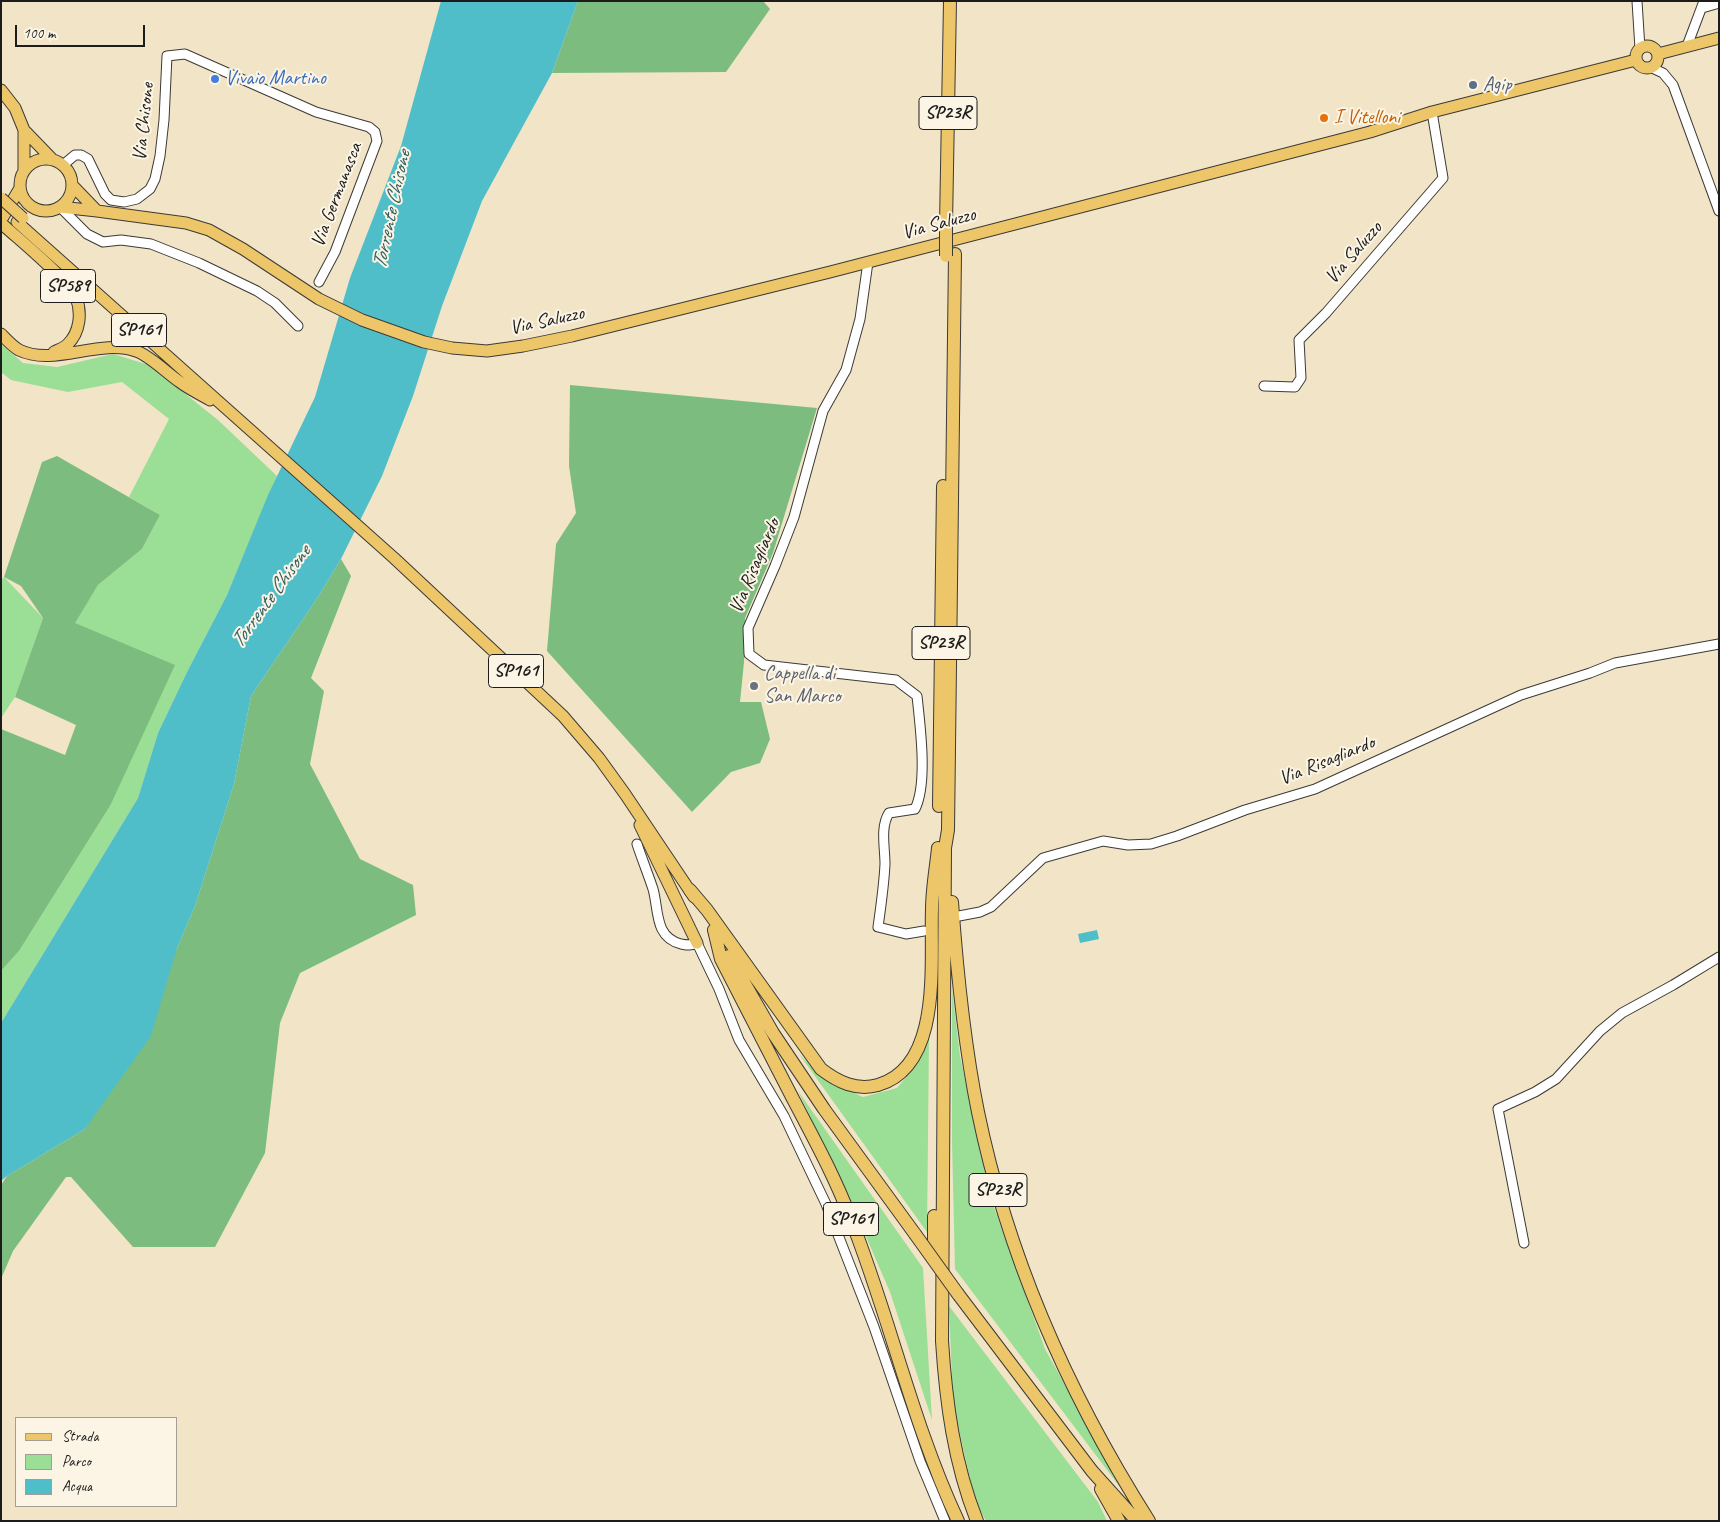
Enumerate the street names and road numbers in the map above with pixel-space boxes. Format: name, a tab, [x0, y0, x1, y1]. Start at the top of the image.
street label: Via Chisone	[128, 82, 160, 162]
road number: SP23R	[919, 96, 977, 130]
street label: Via Germanasca	[306, 139, 368, 251]
street label: Via Saluzzo	[900, 203, 978, 245]
street label: Via Saluzzo	[1320, 217, 1388, 289]
road number: SP589	[40, 270, 96, 302]
street label: Via Saluzzo	[508, 301, 586, 341]
road number: SP161	[112, 314, 166, 346]
street label: Via Risagliardo	[724, 515, 786, 617]
road number: SP23R	[912, 626, 970, 660]
road number: SP161	[488, 654, 544, 688]
street label: Via Risagliardo	[1276, 731, 1378, 791]
road number: SP23R	[969, 1174, 1027, 1206]
road number: SP161	[824, 1202, 878, 1236]

